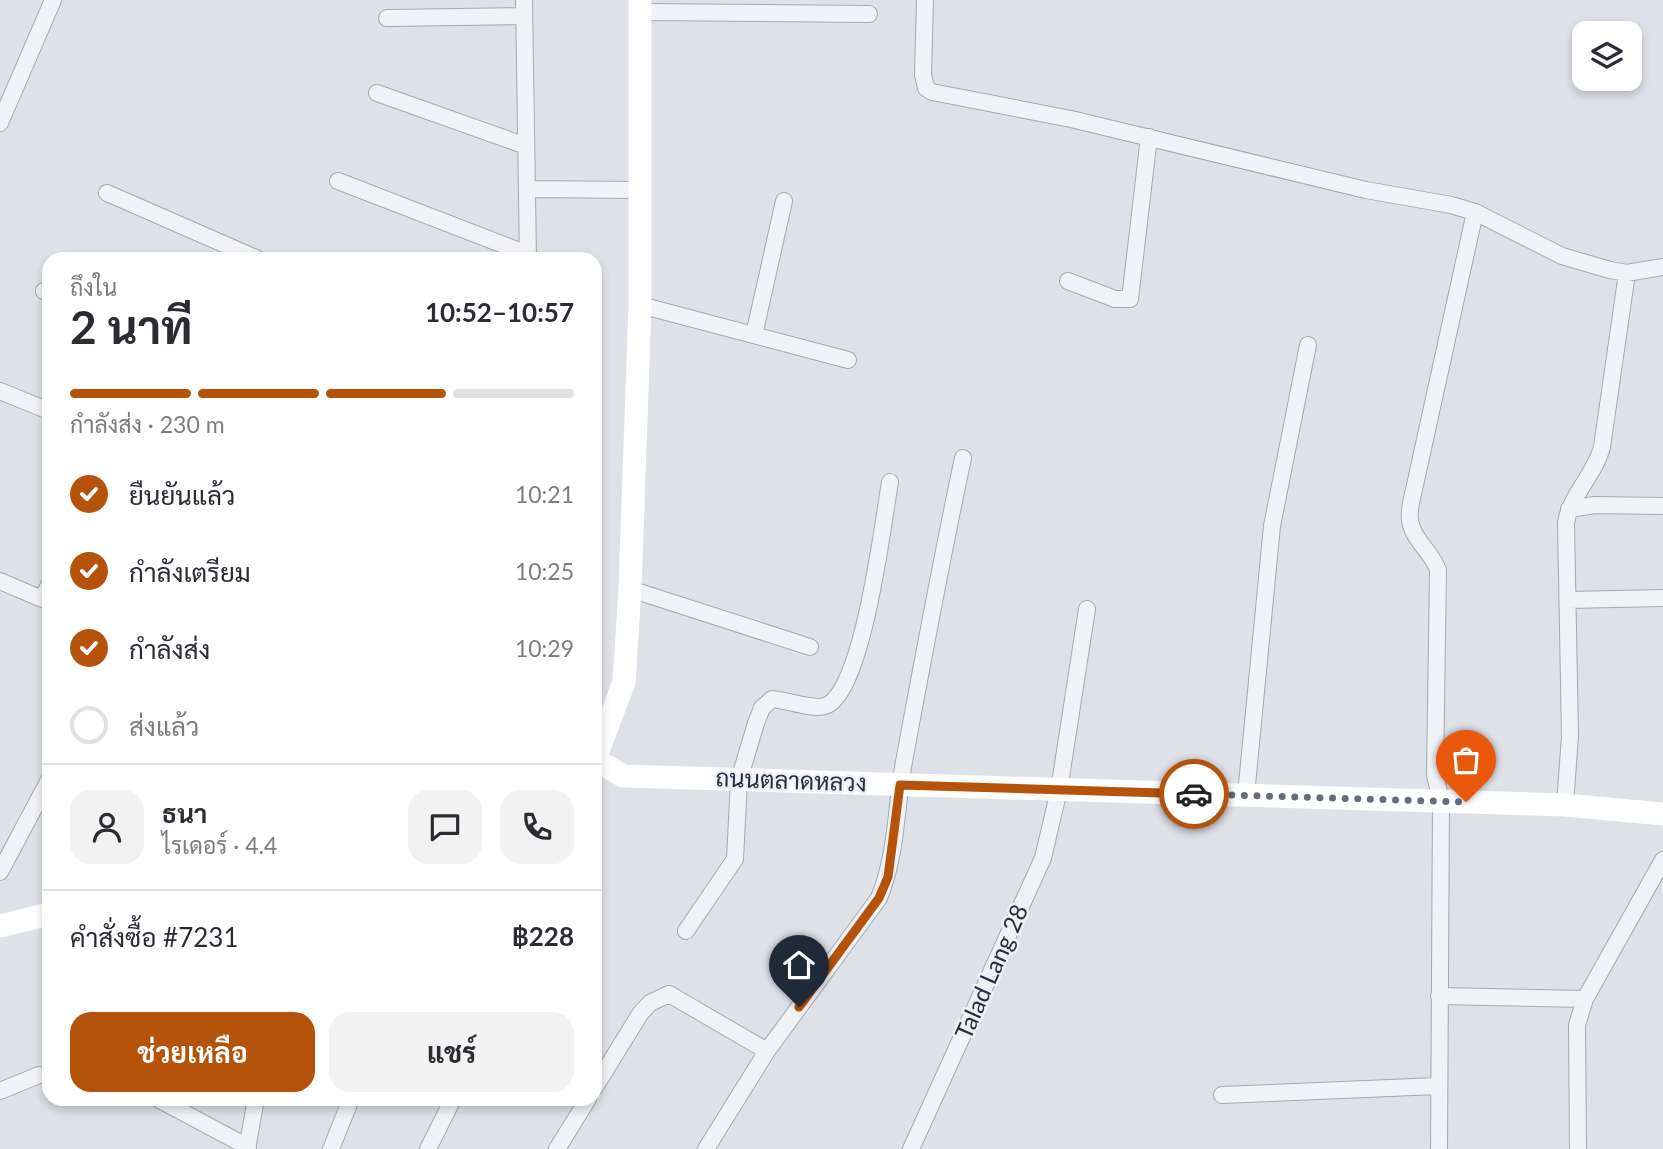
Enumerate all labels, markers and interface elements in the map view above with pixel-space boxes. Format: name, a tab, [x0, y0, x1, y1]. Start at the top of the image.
map controls	[1572, 21, 1642, 91]
button: layers	[1572, 21, 1642, 91]
text: ถึงใน	[70, 273, 117, 301]
text: 10:52–10:57	[425, 296, 574, 328]
text: 2 นาที	[70, 299, 192, 354]
text: กำลังส่ง · 230 m	[70, 410, 225, 438]
icon: check	[70, 475, 108, 513]
text: ยืนยันแล้ว	[129, 479, 235, 511]
text: 10:21	[515, 480, 574, 508]
icon: check	[70, 552, 108, 590]
text: กำลังเตรียม	[129, 556, 251, 588]
text: 10:25	[515, 557, 574, 585]
icon: check	[70, 629, 108, 667]
text: กำลังส่ง	[129, 633, 210, 665]
text: 10:29	[515, 634, 574, 662]
text: ส่งแล้ว	[129, 710, 199, 742]
pin	[1436, 730, 1496, 802]
icon: bag	[1447, 741, 1485, 779]
courier	[1159, 759, 1229, 829]
street label: ถนนตลาดหลวง	[715, 762, 867, 797]
icon: car	[1175, 775, 1213, 813]
button: person	[70, 790, 144, 864]
button: chat	[408, 790, 482, 864]
button: phone	[500, 790, 574, 864]
text: ธนา	[162, 797, 207, 829]
text: ไรเดอร์ · 4.4	[162, 831, 277, 859]
street label: Talad Lang 28	[948, 899, 1033, 1043]
text: ฿228	[511, 920, 574, 952]
text: คำสั่งซื้อ #7231	[70, 921, 239, 953]
pin	[769, 935, 829, 1007]
icon: home	[780, 946, 818, 984]
button: ช่วยเหลือ	[70, 1012, 315, 1092]
button: แชร์	[329, 1012, 574, 1092]

